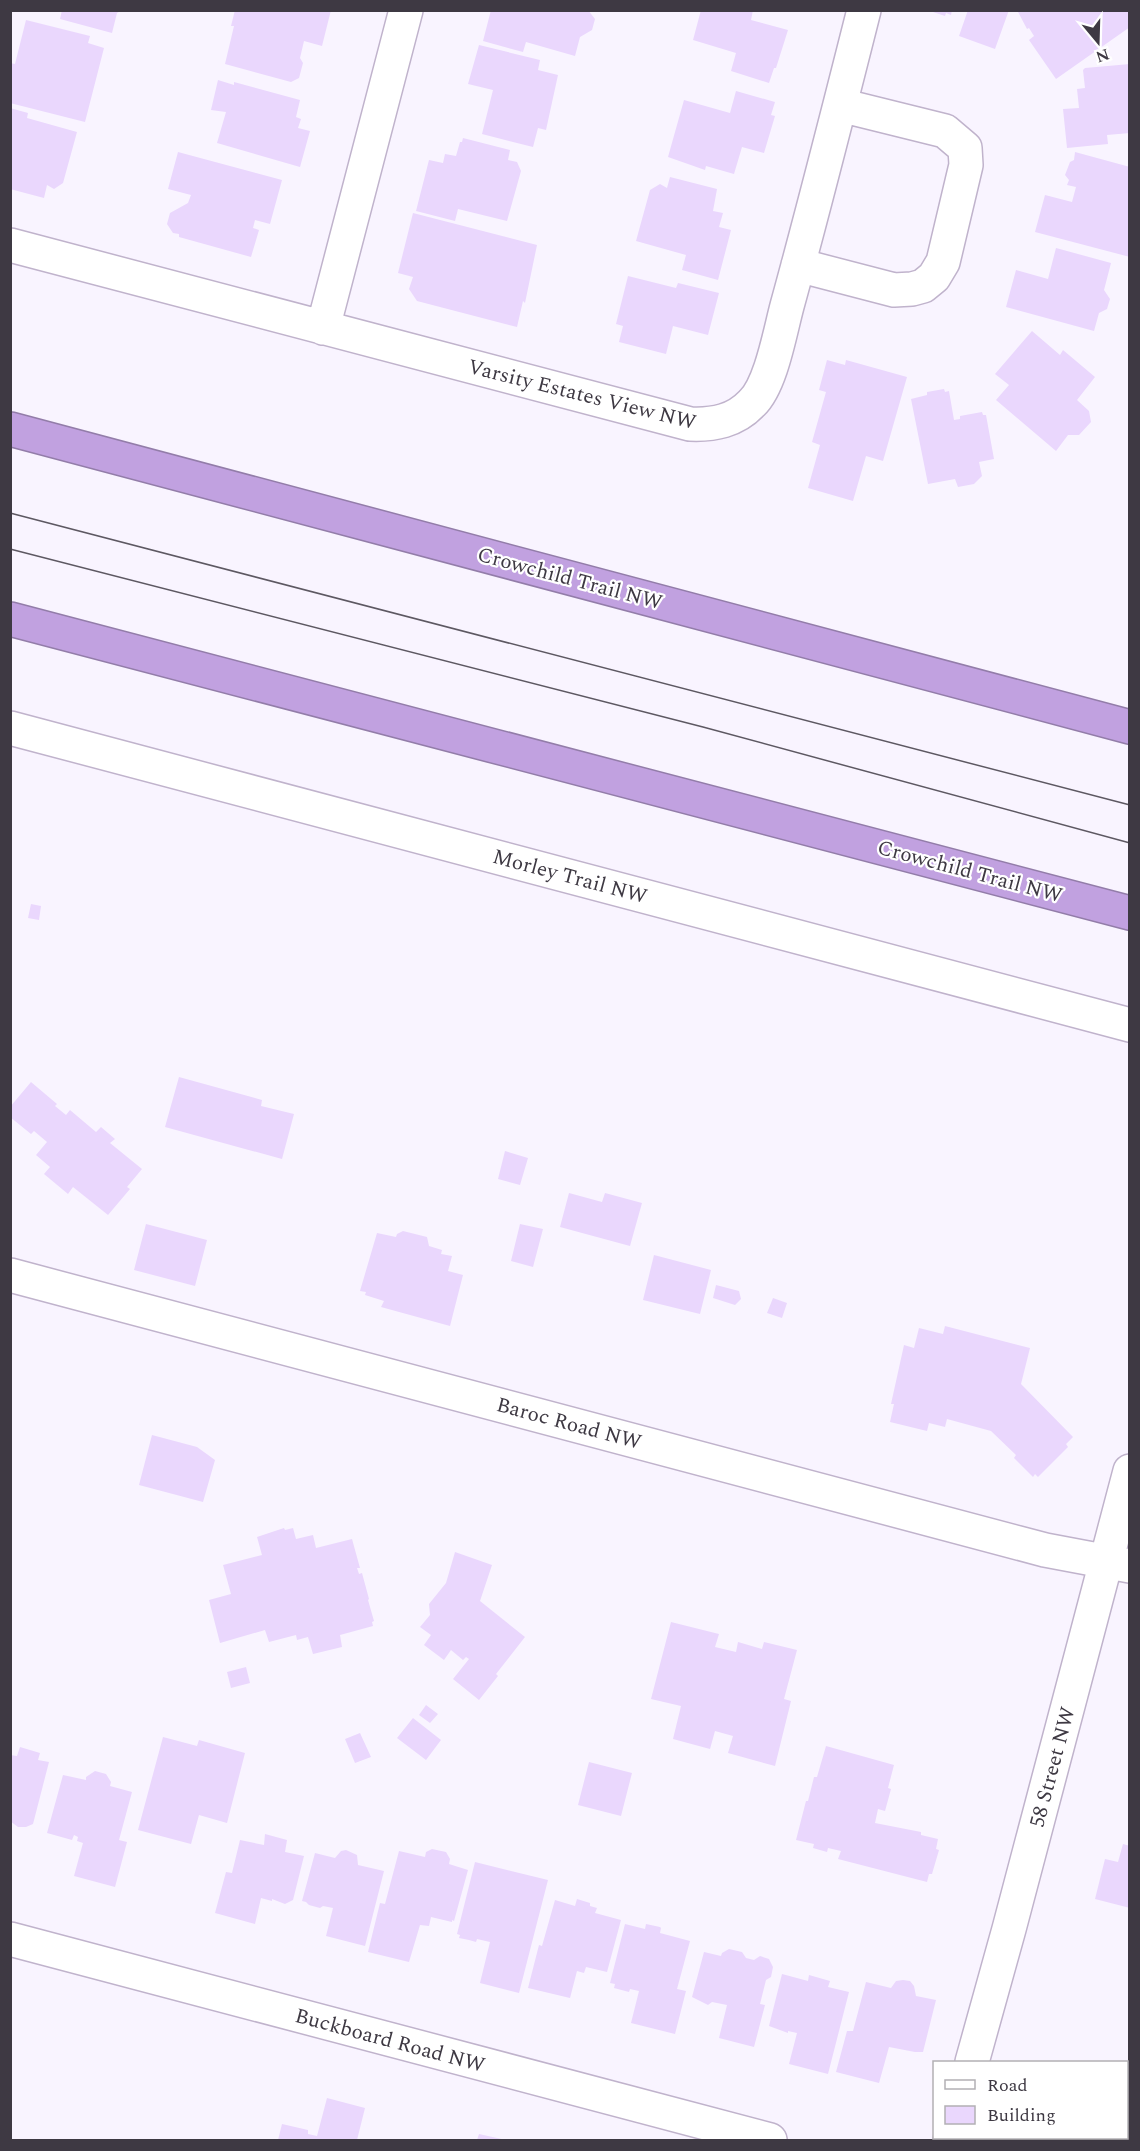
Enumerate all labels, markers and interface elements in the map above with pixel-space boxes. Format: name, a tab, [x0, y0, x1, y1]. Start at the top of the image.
north arrow	[1068, 12, 1128, 72]
text: N	[1092, 42, 1113, 69]
street label: Varsity Estates View NW	[464, 351, 700, 439]
street label: Crowchild Trail NW	[474, 539, 666, 619]
street label: Crowchild Trail NW	[874, 832, 1066, 912]
street label: Morley Trail NW	[489, 841, 651, 913]
street label: Baroc Road NW	[493, 1389, 645, 1459]
street label: 58 Street NW	[1021, 1703, 1085, 1831]
street label: Buckboard Road NW	[291, 2000, 489, 2082]
legend	[933, 2061, 1128, 2139]
text: Road	[987, 2072, 1028, 2099]
text: Building	[987, 2102, 1056, 2129]

